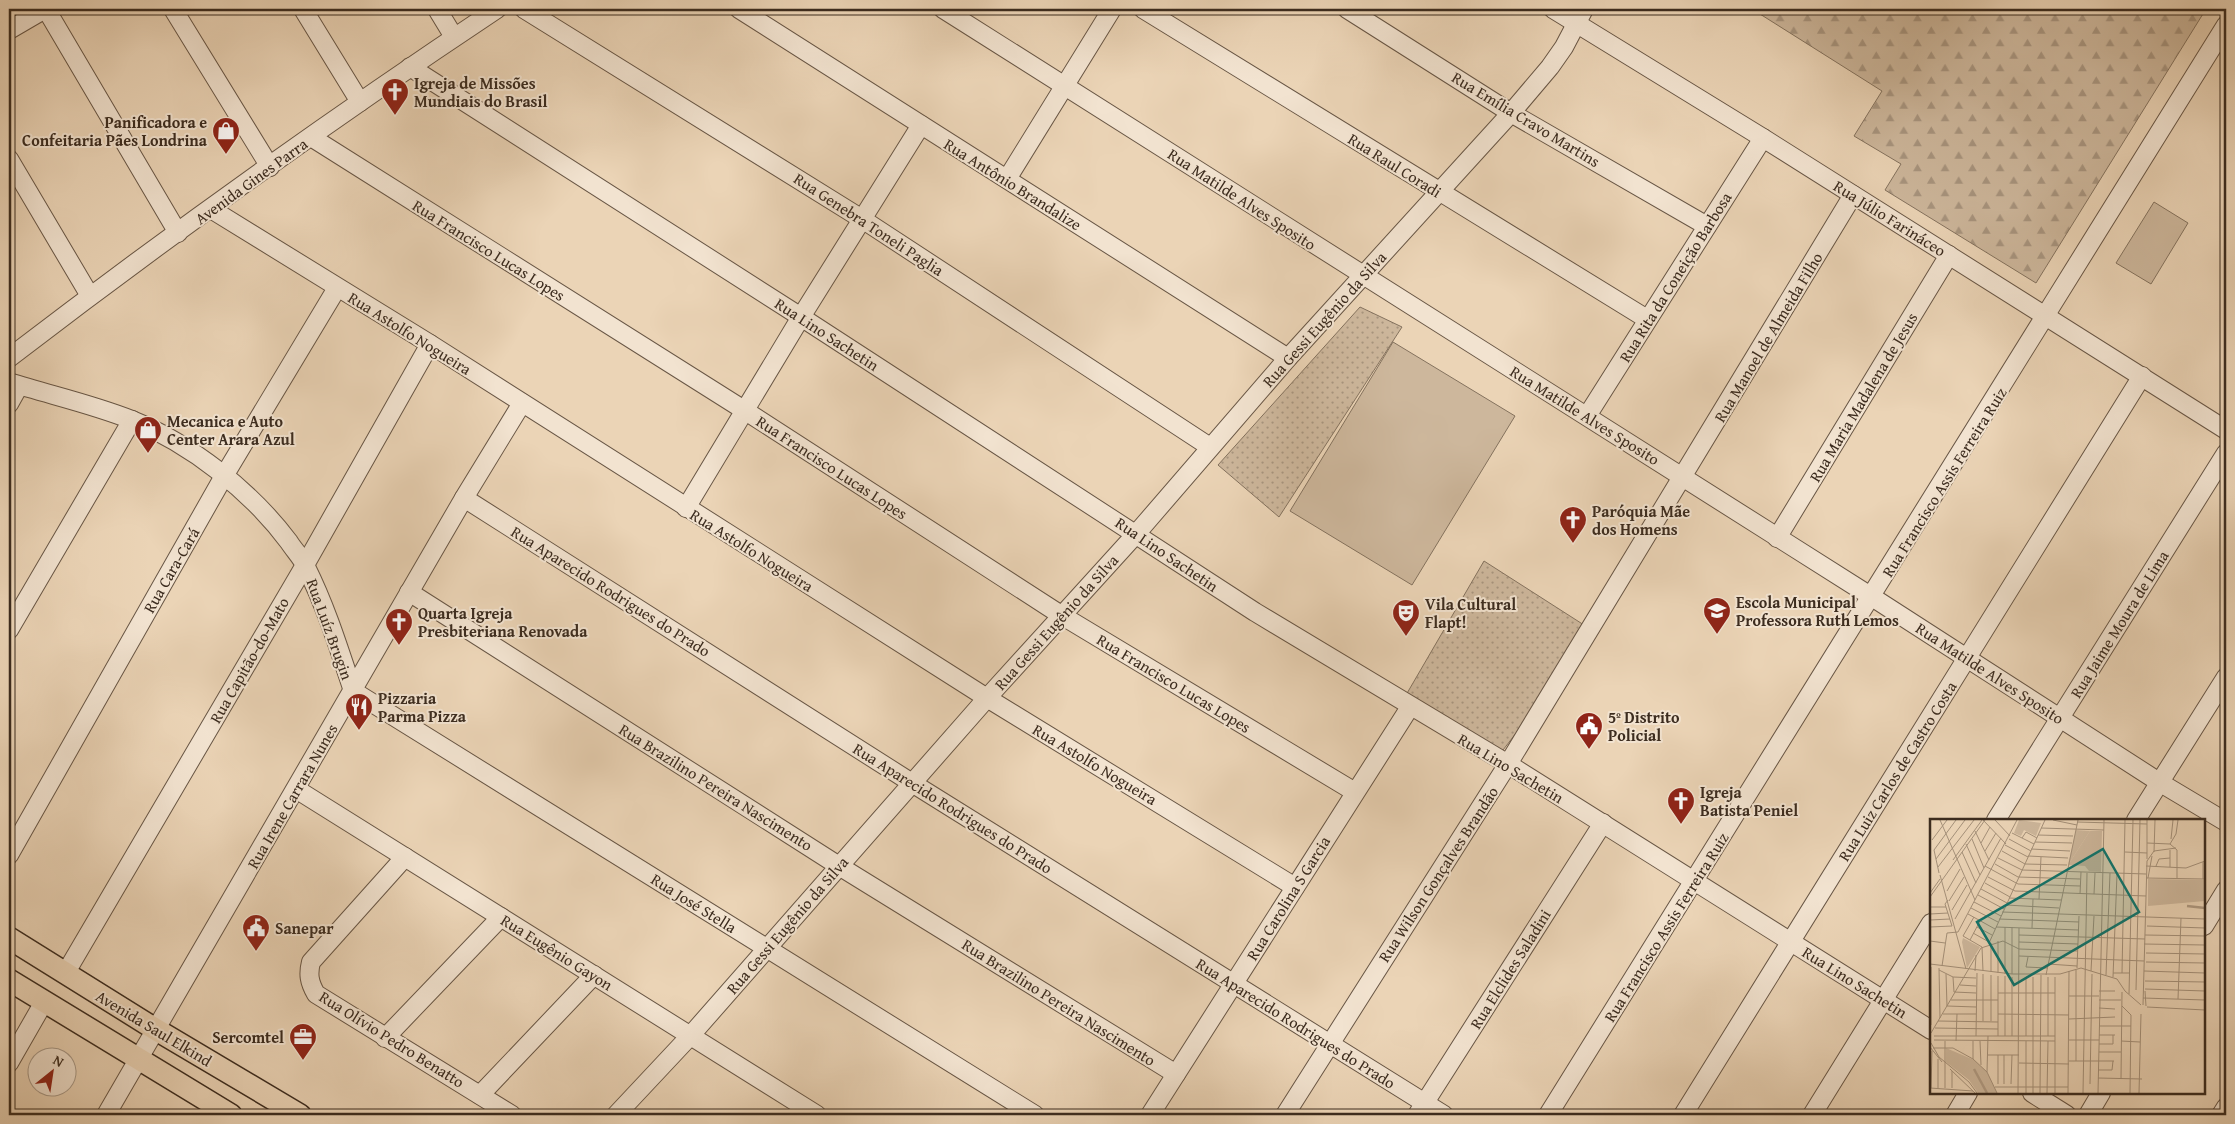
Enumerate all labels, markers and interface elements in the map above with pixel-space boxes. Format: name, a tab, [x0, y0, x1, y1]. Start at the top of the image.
street label: Rua Emília Cravo Martins	[1447, 65, 1605, 173]
place label: Igreja de Missões Mundiais do Brasil	[414, 71, 547, 113]
church icon: Igreja de Missões Mundiais do Brasil	[380, 77, 410, 116]
place label: Panificadora e Confeitaria Pães Londrina	[22, 110, 208, 152]
shop icon: Panificadora e Confeitaria Pães Londrina	[211, 116, 241, 155]
street label: Rua Raul Coradi	[1344, 127, 1447, 204]
street label: Avenida Gines Parra	[190, 132, 313, 230]
street label: Rua Antônio Brandalize	[940, 132, 1086, 236]
street label: Rua Matilde Alves Sposito	[1163, 142, 1321, 256]
street label: Rua Genebra Toneli Paglia	[789, 166, 949, 282]
street label: Rua Júlio Farináceo	[1829, 174, 1951, 262]
street label: Rua Rita da Coneição Barbosa	[1613, 187, 1738, 367]
street label: Rua Francisco Lucas Lopes	[408, 193, 570, 307]
street label: Rua Gessi Eugênio da Silva	[1256, 245, 1392, 392]
street label: Rua Manoel de Almeida Filho	[1708, 247, 1828, 427]
street label: Rua Astolfo Nogueira	[344, 285, 477, 381]
street label: Rua Lino Sachetin	[770, 291, 884, 377]
street label: Rua Maria Madalena de Jesus	[1803, 308, 1923, 486]
street label: Rua Matilde Alves Sposito	[1506, 359, 1664, 471]
street label: Rua Francisco Assis Ferreira Ruiz	[1876, 382, 2012, 582]
place label: Mecanica e Auto Center Arara Azul	[167, 409, 295, 451]
street label: Rua Francisco Lucas Lopes	[752, 409, 912, 525]
shop icon: Mecanica e Auto Center Arara Azul	[133, 415, 163, 454]
place label: Paróquia Mãe dos Homens	[1592, 499, 1690, 541]
street label: Rua Astolfo Nogueira	[686, 502, 819, 598]
church icon: Paróquia Mãe dos Homens	[1558, 505, 1588, 544]
street label: Rua Lino Sachetin	[1111, 511, 1223, 597]
street label: Rua Aparecido Rodrigues do Prado	[507, 520, 715, 662]
street label: Rua Cara-Cará	[137, 522, 205, 617]
street label: Rua Jaime Moura de Lima	[2064, 545, 2174, 702]
street label: Rua Gessi Eugênio da Silva	[988, 548, 1124, 695]
street label: Rua Luíz Brugin	[301, 575, 359, 683]
place label: Escola Municipal Professora Ruth Lemos	[1736, 590, 1899, 632]
place label: Vila Cultural Flapt!	[1425, 592, 1516, 634]
street label: Rua Capitão-do-Mato	[203, 593, 295, 727]
school or university icon: Escola Municipal Professora Ruth Lemos	[1702, 596, 1732, 635]
theatre icon: Vila Cultural Flapt!	[1391, 598, 1421, 637]
place label: Quarta Igreja Presbiteriana Renovada	[418, 601, 588, 643]
church icon: Quarta Igreja Presbiteriana Renovada	[384, 607, 414, 646]
street label: Rua Matilde Alves Sposito	[1911, 616, 2069, 730]
street label: Rua Francisco Lucas Lopes	[1092, 627, 1256, 739]
street label: Rua Luiz Carlos de Castro Costa	[1832, 676, 1963, 866]
place label: Pizzaria Parma Pizza	[378, 686, 467, 728]
restaurant icon: Pizzaria Parma Pizza	[344, 692, 374, 731]
place label: 5º Distrito Policial	[1608, 705, 1680, 747]
public building icon: 5º Distrito Policial	[1574, 711, 1604, 750]
street label: Rua Brazilino Pereira Nascimento	[614, 717, 818, 857]
street label: Rua Astolfo Nogueira	[1028, 717, 1162, 811]
street label: Rua Irene Carrara Nunes	[241, 719, 343, 873]
street label: Rua Lino Sachetin	[1453, 727, 1569, 809]
street label: Rua Aparecido Rodrigues do Prado	[849, 737, 1057, 879]
place label: Igreja Batista Peniel	[1700, 780, 1798, 822]
street label: Rua Wilson Gonçalves Brandão	[1372, 781, 1504, 967]
church icon: Igreja Batista Peniel	[1666, 786, 1696, 825]
inset map	[1930, 819, 2205, 1094]
street label: Rua Francisco Assis Ferreira Ruiz	[1598, 827, 1734, 1027]
street label: Rua Carolina S Garcia	[1240, 831, 1336, 965]
street label: Rua Gessi Eugênio da Silva	[720, 851, 854, 999]
street label: Rua José Stella	[646, 867, 742, 939]
street label: Rua Elclides Saladini	[1463, 904, 1557, 1034]
street label: Rua Eugênio Gayon	[496, 908, 618, 996]
public building icon: Sanepar	[241, 913, 271, 952]
place label: Sanepar	[275, 916, 334, 940]
street label: Rua Brazilino Pereira Nascimento	[957, 932, 1161, 1072]
street label: Rua Lino Sachetin	[1798, 940, 1912, 1024]
street label: Rua Aparecido Rodrigues do Prado	[1192, 952, 1400, 1094]
street label: Avenida Saul Elkind	[91, 984, 217, 1072]
street label: Rua Olívio Pedro Benatto	[315, 985, 469, 1093]
office icon: Sercomtel	[288, 1022, 318, 1061]
place label: Sercomtel	[212, 1025, 284, 1049]
north arrow	[28, 1046, 78, 1096]
text: N	[49, 1050, 68, 1072]

